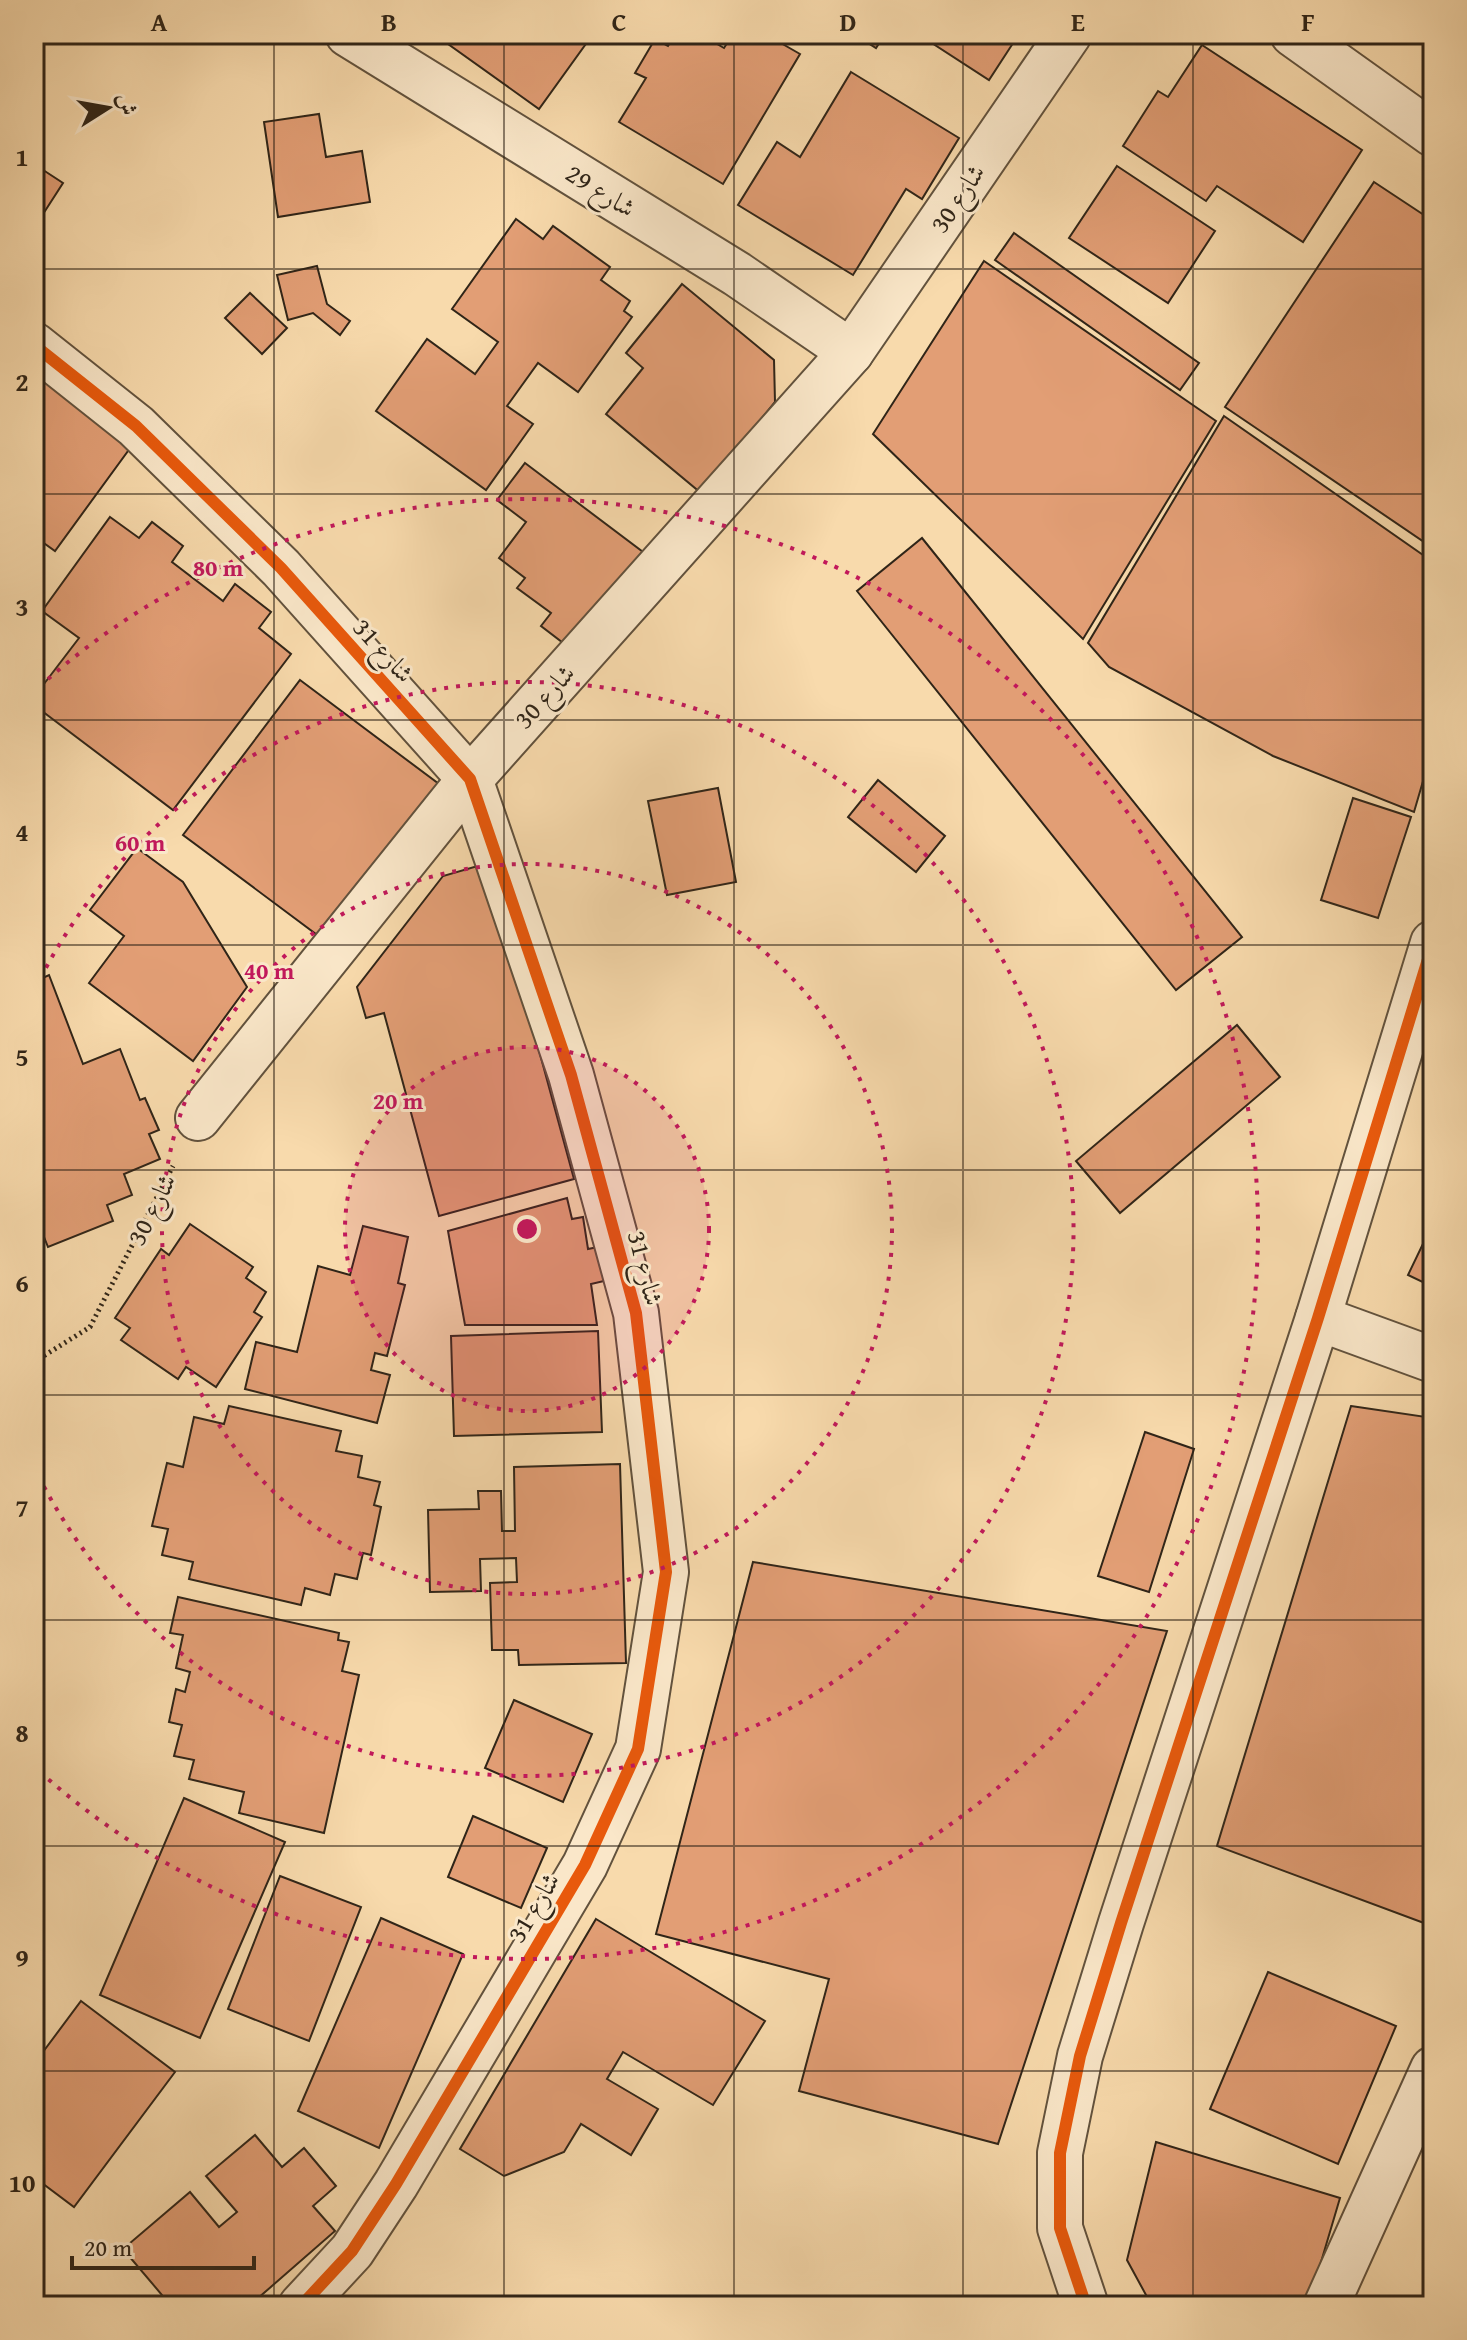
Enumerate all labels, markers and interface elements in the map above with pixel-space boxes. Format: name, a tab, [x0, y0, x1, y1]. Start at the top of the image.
text: A	[151, 2, 168, 41]
text: B	[381, 2, 397, 41]
text: C	[612, 2, 626, 41]
text: D	[840, 2, 856, 41]
text: E	[1071, 2, 1085, 41]
text: F	[1301, 2, 1315, 41]
north arrow	[68, 68, 148, 148]
text: ش	[110, 90, 145, 118]
text: 1	[15, 137, 29, 176]
street label: شارع 29	[557, 153, 644, 229]
street label: شارع 30	[920, 156, 997, 242]
text: 2	[15, 362, 29, 401]
text: 80 m	[193, 550, 244, 585]
text: 3	[15, 587, 29, 626]
street label: شارع 31	[342, 609, 424, 693]
street label: شارع 30	[504, 655, 586, 739]
text: 4	[15, 812, 29, 851]
text: 60 m	[115, 825, 166, 860]
text: 40 m	[244, 953, 295, 988]
text: 5	[15, 1037, 29, 1076]
text: 20 m	[373, 1083, 424, 1118]
street label: شارع 30	[116, 1166, 188, 1253]
centre of rings	[513, 1215, 541, 1243]
street label: شارع 31	[615, 1226, 674, 1310]
text: 6	[15, 1263, 29, 1302]
text: 7	[15, 1488, 29, 1527]
text: 8	[15, 1713, 29, 1752]
street label: شارع 31	[497, 1864, 572, 1951]
text: 9	[15, 1938, 29, 1977]
text: 10	[9, 2163, 35, 2202]
scale bar	[72, 2220, 254, 2270]
text: 20 m	[84, 2230, 132, 2265]

